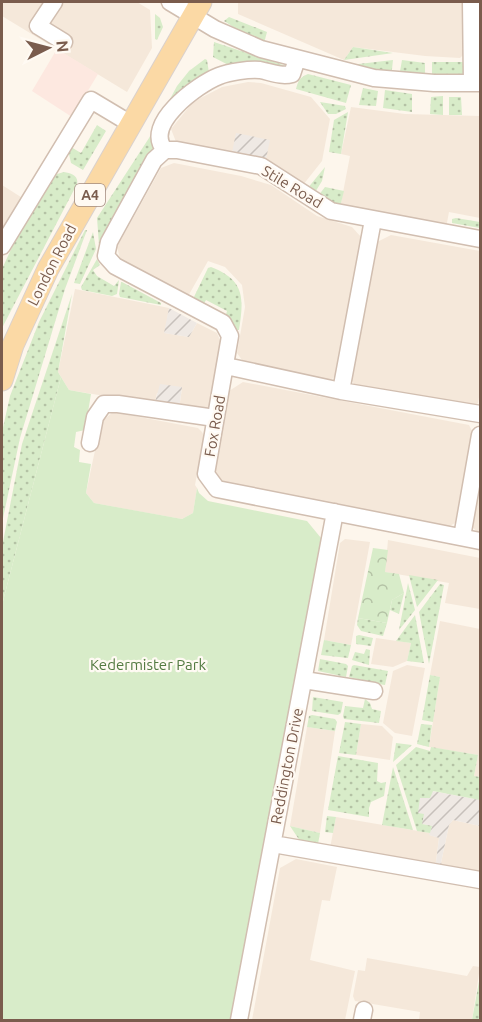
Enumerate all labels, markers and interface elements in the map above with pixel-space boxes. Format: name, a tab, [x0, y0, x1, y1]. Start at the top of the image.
north arrow	[18, 18, 78, 78]
text: N	[53, 40, 72, 53]
street label: Stile Road	[259, 162, 326, 211]
road number: A4	[75, 184, 105, 206]
street label: London Road	[24, 221, 79, 308]
street label: Fox Road	[201, 394, 228, 458]
park label: Kedermister Park	[90, 656, 206, 673]
street label: Reddington Drive	[267, 706, 306, 825]

